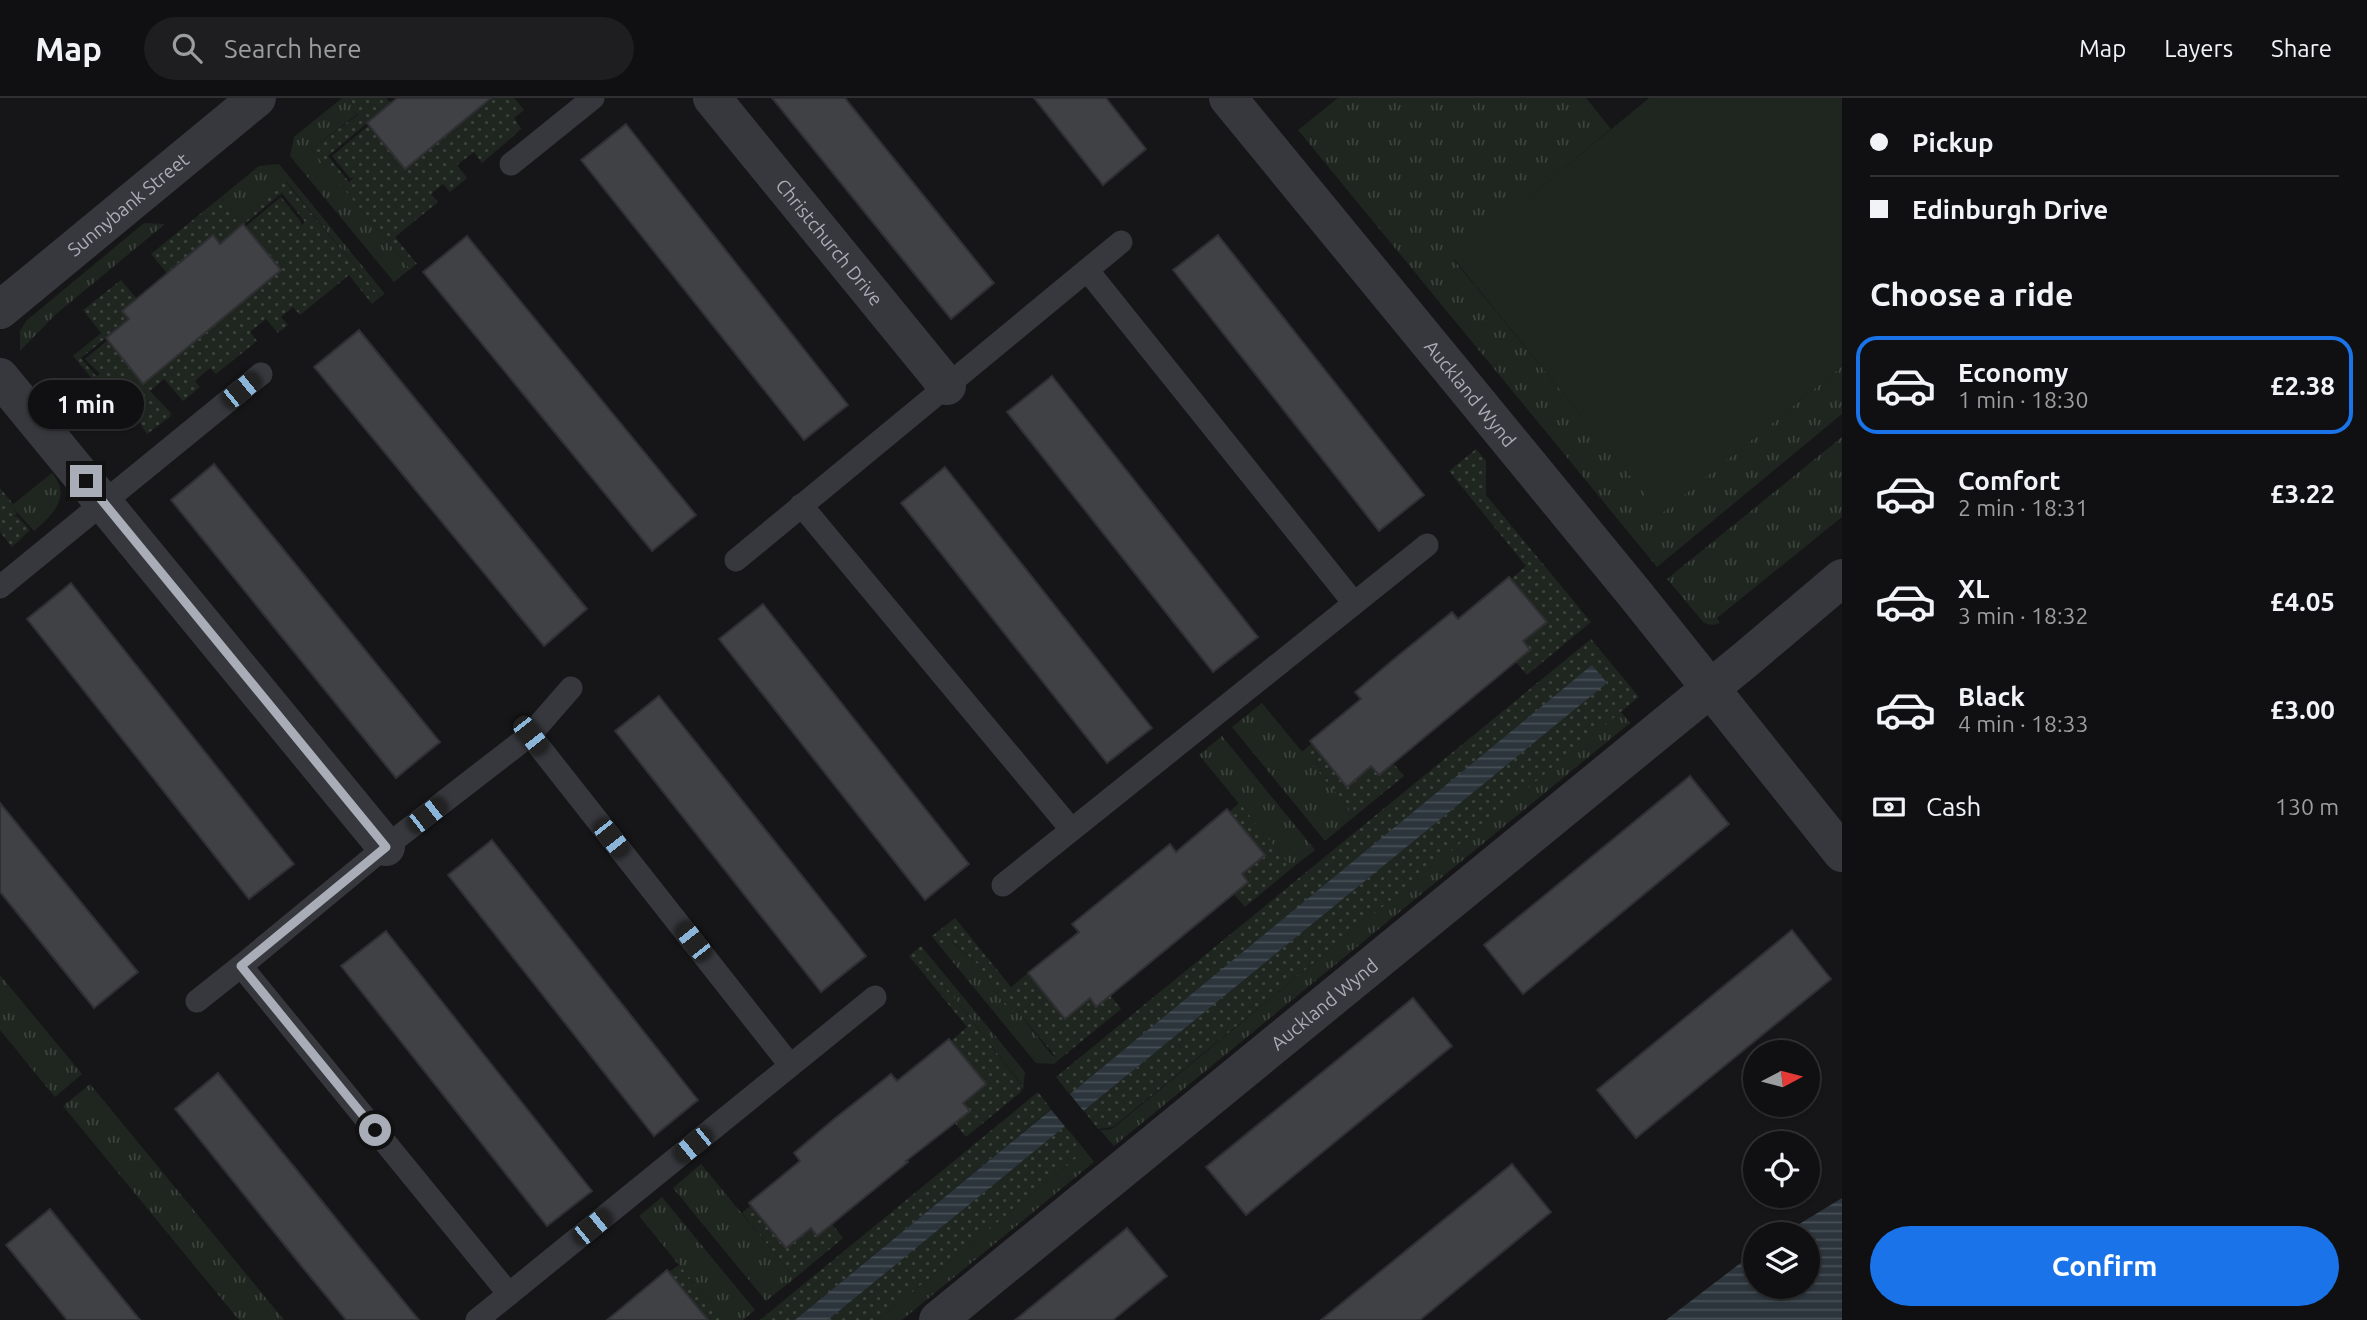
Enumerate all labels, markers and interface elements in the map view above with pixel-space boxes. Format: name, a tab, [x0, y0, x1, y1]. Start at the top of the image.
search box	[144, 17, 634, 80]
icon: search	[168, 29, 206, 67]
text: Map	[35, 30, 102, 67]
text: Search here	[224, 34, 362, 63]
text: Map	[2079, 35, 2126, 62]
text: Layers	[2164, 35, 2233, 62]
text: Share	[2271, 35, 2332, 62]
text: Pickup	[1912, 128, 1994, 157]
street label: Sunnybank Street	[63, 148, 193, 261]
street label: Christchurch Drive	[772, 174, 888, 310]
text: Edinburgh Drive	[1912, 195, 2108, 224]
text: Choose a ride	[1870, 276, 2073, 312]
street label: Auckland Wynd	[1420, 335, 1521, 451]
icon: car	[1874, 354, 1937, 417]
text: Economy	[1958, 358, 2068, 387]
car	[219, 369, 264, 411]
text: £2.38	[2270, 371, 2335, 400]
callout: 1 min	[28, 380, 144, 428]
text: 1 min · 18:30	[1958, 387, 2089, 412]
text: 1 min	[57, 392, 115, 417]
icon: car	[1874, 462, 1937, 525]
route end	[70, 465, 102, 497]
text: Comfort	[1958, 466, 2061, 495]
text: £3.22	[2270, 479, 2335, 508]
text: 2 min · 18:31	[1958, 495, 2089, 520]
icon: car	[1874, 570, 1937, 633]
text: XL	[1958, 574, 1989, 603]
text: £4.05	[2270, 587, 2335, 616]
text: 3 min · 18:32	[1958, 603, 2089, 628]
icon: car	[1874, 678, 1937, 741]
text: Black	[1958, 682, 2025, 711]
text: £3.00	[2270, 695, 2335, 724]
text: 4 min · 18:33	[1958, 711, 2089, 736]
car	[509, 712, 552, 758]
icon: cash	[1870, 788, 1908, 826]
text: Cash	[1926, 792, 1981, 821]
car	[404, 794, 451, 836]
text: 130 m	[2275, 794, 2339, 819]
car	[590, 815, 633, 861]
car	[672, 918, 715, 964]
street label: Auckland Wynd	[1266, 954, 1382, 1054]
north arrow	[1743, 1040, 1820, 1116]
map controls	[1743, 1040, 1820, 1299]
route start	[359, 1114, 391, 1146]
car	[671, 1124, 716, 1166]
button: locate	[1743, 1131, 1820, 1208]
car	[570, 1206, 615, 1248]
button: layers	[1743, 1222, 1820, 1299]
button: Confirm	[1870, 1226, 2339, 1306]

